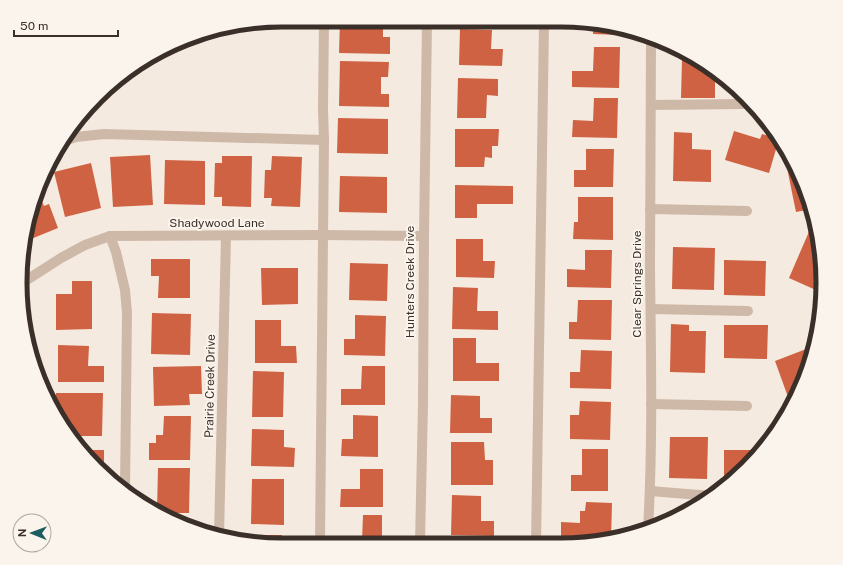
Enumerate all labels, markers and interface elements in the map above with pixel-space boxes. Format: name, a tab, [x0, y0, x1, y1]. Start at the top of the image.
scale bar	[14, 12, 118, 38]
text: 50 m	[20, 19, 48, 33]
street label: Shadywood Lane	[169, 216, 265, 230]
street label: Hunters Creek Drive	[403, 225, 417, 338]
street label: Clear Springs Drive	[630, 230, 644, 338]
street label: Prairie Creek Drive	[202, 334, 218, 438]
north arrow	[12, 513, 52, 553]
text: N	[16, 528, 28, 537]

